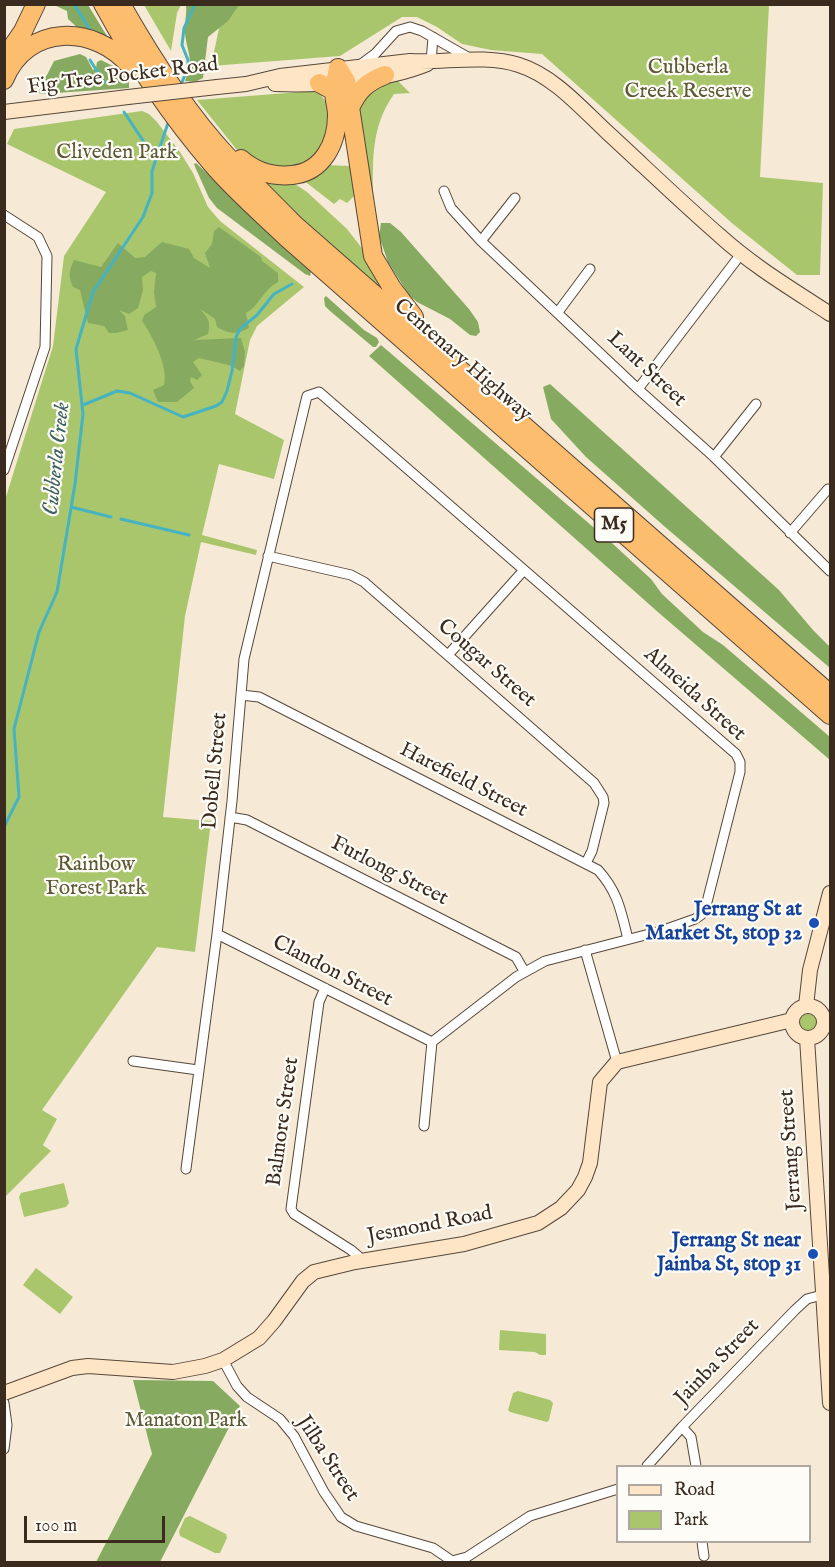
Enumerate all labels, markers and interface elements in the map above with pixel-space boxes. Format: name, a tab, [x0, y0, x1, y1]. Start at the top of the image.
street label: Fig Tree Pocket Road	[26, 53, 220, 101]
park label: Cubberla Creek Reserve	[625, 56, 751, 106]
park label: Cliveden Park	[56, 141, 178, 167]
street label: Centenary Highway	[388, 294, 536, 428]
street label: Lant Street	[601, 327, 691, 413]
water label: Cubberla Creek	[39, 401, 77, 517]
road number: M5	[594, 508, 634, 542]
street label: Cougar Street	[432, 614, 540, 714]
street label: Almeida Street	[638, 643, 750, 747]
street label: Dobell Street	[198, 711, 234, 831]
street label: Harefield Street	[395, 738, 531, 824]
street label: Furlong Street	[326, 832, 452, 912]
park label: Rainbow Forest Park	[46, 853, 146, 903]
place label: Jerrang St at Market St, stop 32	[645, 898, 802, 948]
marker: Jerrang St at Market St, stop 32	[807, 916, 821, 930]
street label: Clandon Street	[268, 931, 396, 1013]
street label: Balmore Street	[262, 1056, 306, 1188]
street label: Jerrang Street	[775, 1089, 809, 1211]
street label: Jesmond Road	[365, 1202, 495, 1250]
place label: Jerrang St near Jainba St, stop 31	[657, 1229, 801, 1279]
marker: Jerrang St near Jainba St, stop 31	[806, 1247, 820, 1261]
street label: Jainba Street	[670, 1314, 766, 1412]
park label: Manaton Park	[124, 1409, 248, 1435]
street label: Jilba Street	[290, 1412, 364, 1506]
legend	[616, 1465, 811, 1543]
text: Road	[674, 1479, 715, 1502]
scale bar	[27, 1504, 168, 1542]
text: Park	[674, 1509, 708, 1532]
text: 100 m	[35, 1515, 77, 1538]

